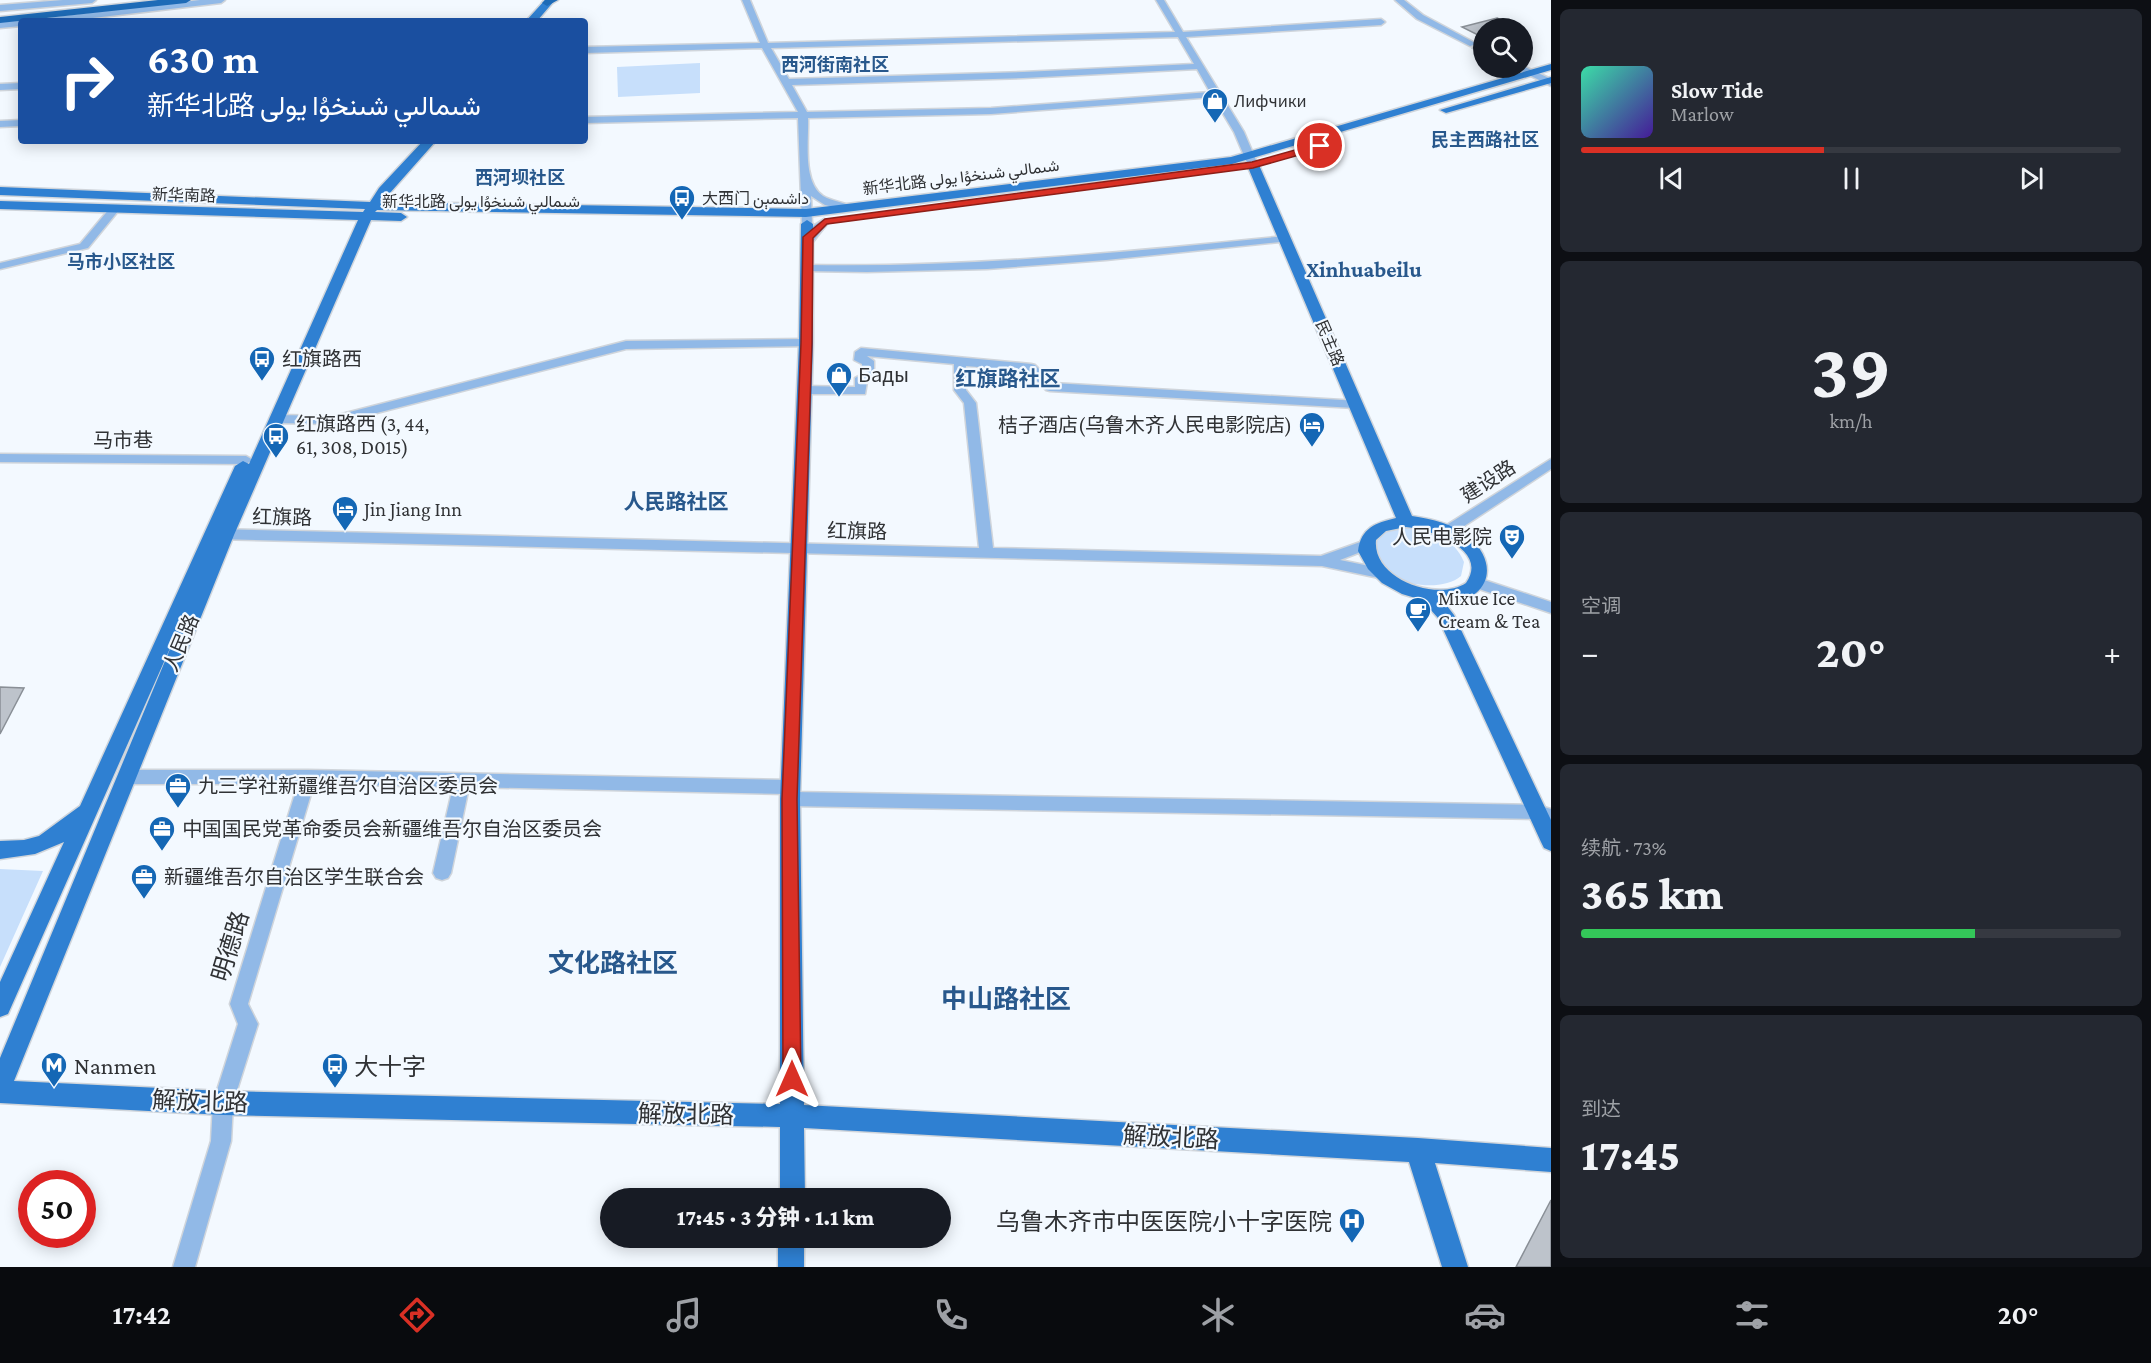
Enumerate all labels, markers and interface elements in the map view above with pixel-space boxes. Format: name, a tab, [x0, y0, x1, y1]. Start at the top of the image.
map controls	[1473, 18, 1533, 78]
button: search	[1473, 18, 1533, 78]
text: 630 m	[147, 35, 259, 82]
icon: right	[48, 42, 126, 120]
district label: 西河街南社区	[781, 55, 889, 75]
text: Slow Tide	[1671, 78, 1763, 103]
shop icon: Лифчики	[1200, 86, 1230, 124]
text: 新华北路 شىمالىي شىنخۇا يولى	[147, 91, 481, 121]
place label: Лифчики	[1234, 93, 1307, 111]
text: Marlow	[1671, 103, 1734, 125]
pin	[1294, 120, 1345, 171]
icon: arrive	[1303, 129, 1336, 162]
district label: 民主西路社区	[1431, 130, 1539, 150]
street label: 新华北路 شىمالىي شىنخۇا يولى	[862, 157, 1061, 202]
icon: previous	[1655, 162, 1688, 195]
icon: pause	[1835, 162, 1868, 195]
icon: next	[2015, 162, 2048, 195]
district label: 西河坝社区	[475, 168, 565, 188]
bus stop icon: 大西门 داشىمېن	[667, 183, 697, 221]
street label: 新华南路	[152, 185, 216, 205]
place label: 大西门 داشىمېن	[702, 190, 809, 210]
street label: 新华北路 شىمالىي شىنخۇا يولى	[382, 193, 580, 215]
district label: 马市小区社区	[67, 252, 175, 272]
district label: Xinhuabeilu	[1306, 257, 1422, 282]
street label: 民主路	[1313, 318, 1347, 368]
text: 39	[1811, 327, 1891, 414]
bus stop icon: 红旗路西	[247, 344, 277, 382]
place label: 红旗路西	[282, 348, 362, 370]
shop icon: Бады	[824, 360, 854, 398]
place label: Бады	[858, 364, 909, 386]
district label: 红旗路社区	[956, 367, 1061, 391]
hotel icon: 桔子酒店(乌鲁木齐人民电影院店)	[1297, 410, 1327, 448]
text: km/h	[1829, 410, 1873, 432]
place label: 红旗路西 (3, 44, 61, 308, D015)	[296, 413, 429, 459]
place label: 桔子酒店(乌鲁木齐人民电影院店)	[998, 414, 1292, 437]
bus stop icon: 红旗路西 (3, 44, 61, 308, D015)	[261, 421, 291, 459]
street label: 马市巷	[93, 429, 153, 451]
street label: 建设路	[1457, 455, 1519, 507]
district label: 人民路社区	[624, 490, 729, 514]
hotel icon: Jin Jiang Inn	[330, 494, 360, 532]
place label: Jin Jiang Inn	[362, 498, 462, 521]
street label: 红旗路	[252, 505, 312, 529]
street label: 红旗路	[827, 519, 887, 543]
theatre icon: 人民电影院	[1497, 522, 1527, 560]
place label: 人民电影院	[1392, 526, 1492, 548]
place label: Mixue Ice Cream & Tea	[1438, 587, 1540, 632]
cafe icon: Mixue Ice Cream & Tea	[1403, 595, 1433, 633]
text: 空调	[1581, 595, 1621, 617]
street label: 人民路	[159, 611, 203, 675]
text: 20°	[1816, 627, 1886, 677]
text: −	[1581, 634, 1598, 671]
text: +	[2104, 634, 2121, 671]
office icon: 九三学社新疆维吾尔自治区委员会	[163, 771, 193, 809]
place label: 九三学社新疆维吾尔自治区委员会	[198, 775, 498, 797]
office icon: 中国国民党革命委员会新疆维吾尔自治区委员会	[147, 814, 177, 852]
place label: 中国国民党革命委员会新疆维吾尔自治区委员会	[182, 818, 602, 840]
text: 续航 · 73%	[1581, 837, 1667, 859]
office icon: 新疆维吾尔自治区学生联合会	[129, 862, 159, 900]
place label: 新疆维吾尔自治区学生联合会	[164, 866, 424, 888]
text: 365 km	[1581, 869, 1723, 919]
street label: 明德路	[207, 908, 253, 984]
district label: 文化路社区	[548, 949, 678, 978]
district label: 中山路社区	[941, 985, 1071, 1014]
position arrow	[760, 1047, 824, 1111]
metro station icon: Nanmen	[39, 1050, 69, 1088]
bus stop icon: 大十字	[320, 1051, 350, 1089]
place label: Nanmen	[74, 1052, 156, 1079]
place label: 大十字	[354, 1053, 426, 1080]
street label: 解放北路	[152, 1086, 248, 1116]
text: 到达	[1581, 1098, 1621, 1120]
street label: 解放北路	[638, 1100, 734, 1128]
street label: 解放北路	[1122, 1121, 1220, 1153]
text: 17:45	[1581, 1130, 1680, 1180]
speed limit sign: 50	[18, 1170, 96, 1248]
text: 17:45 · 3 分钟 · 1.1 km	[677, 1205, 874, 1230]
hospital icon: 乌鲁木齐市中医医院小十字医院	[1337, 1206, 1367, 1244]
place label: 乌鲁木齐市中医医院小十字医院	[996, 1208, 1332, 1235]
icon: directions	[396, 1294, 438, 1336]
icon: music	[663, 1294, 705, 1336]
icon: phone	[930, 1294, 972, 1336]
icon: climate	[1197, 1294, 1239, 1336]
icon: car	[1464, 1294, 1506, 1336]
icon: filters	[1731, 1294, 1773, 1336]
text: 17:42	[113, 1300, 171, 1330]
text: 20°	[1998, 1300, 2038, 1330]

